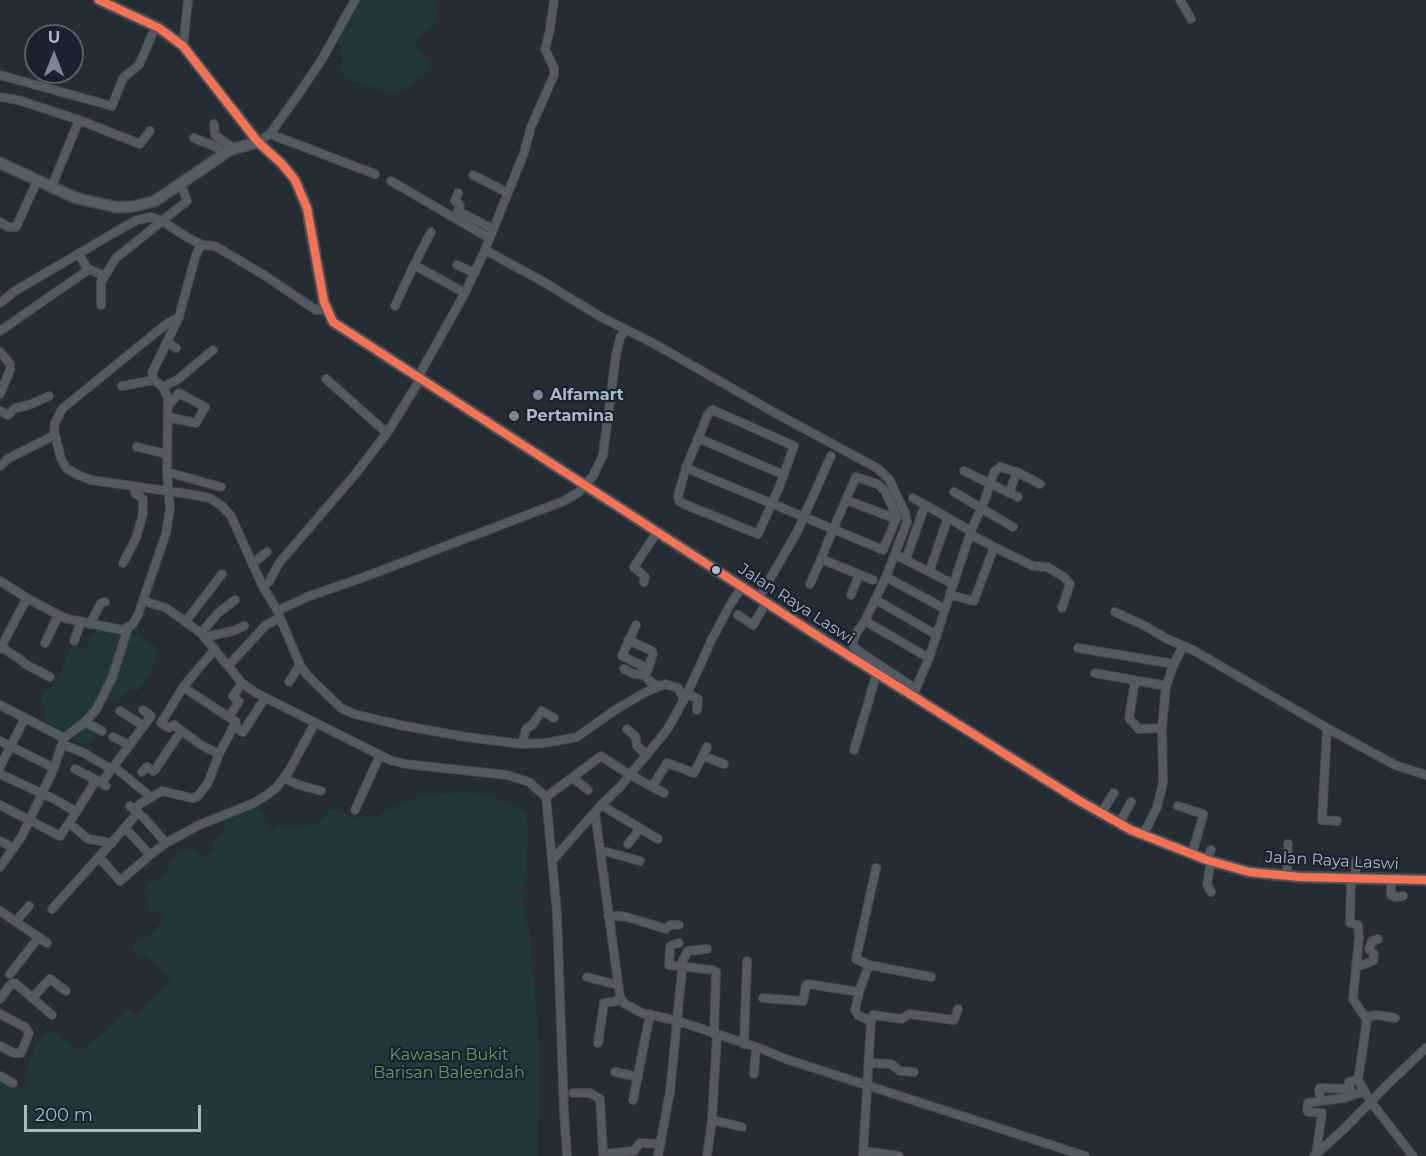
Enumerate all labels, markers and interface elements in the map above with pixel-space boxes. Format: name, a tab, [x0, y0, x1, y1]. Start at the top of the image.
north arrow	[24, 24, 84, 84]
text: U	[48, 28, 60, 47]
place label: Alfamart	[550, 385, 624, 405]
marker: Alfamart	[531, 388, 545, 402]
place label: Pertamina	[526, 406, 614, 426]
marker: Pertamina	[507, 409, 521, 423]
street label: Jalan Raya Laswi	[735, 560, 857, 648]
unlabelled marker	[710, 564, 722, 576]
street label: Jalan Raya Laswi	[1265, 848, 1399, 874]
park label: Kawasan Bukit Barisan Baleendah	[373, 1045, 525, 1083]
scale bar	[27, 1093, 204, 1131]
text: 200 m	[35, 1104, 93, 1126]

